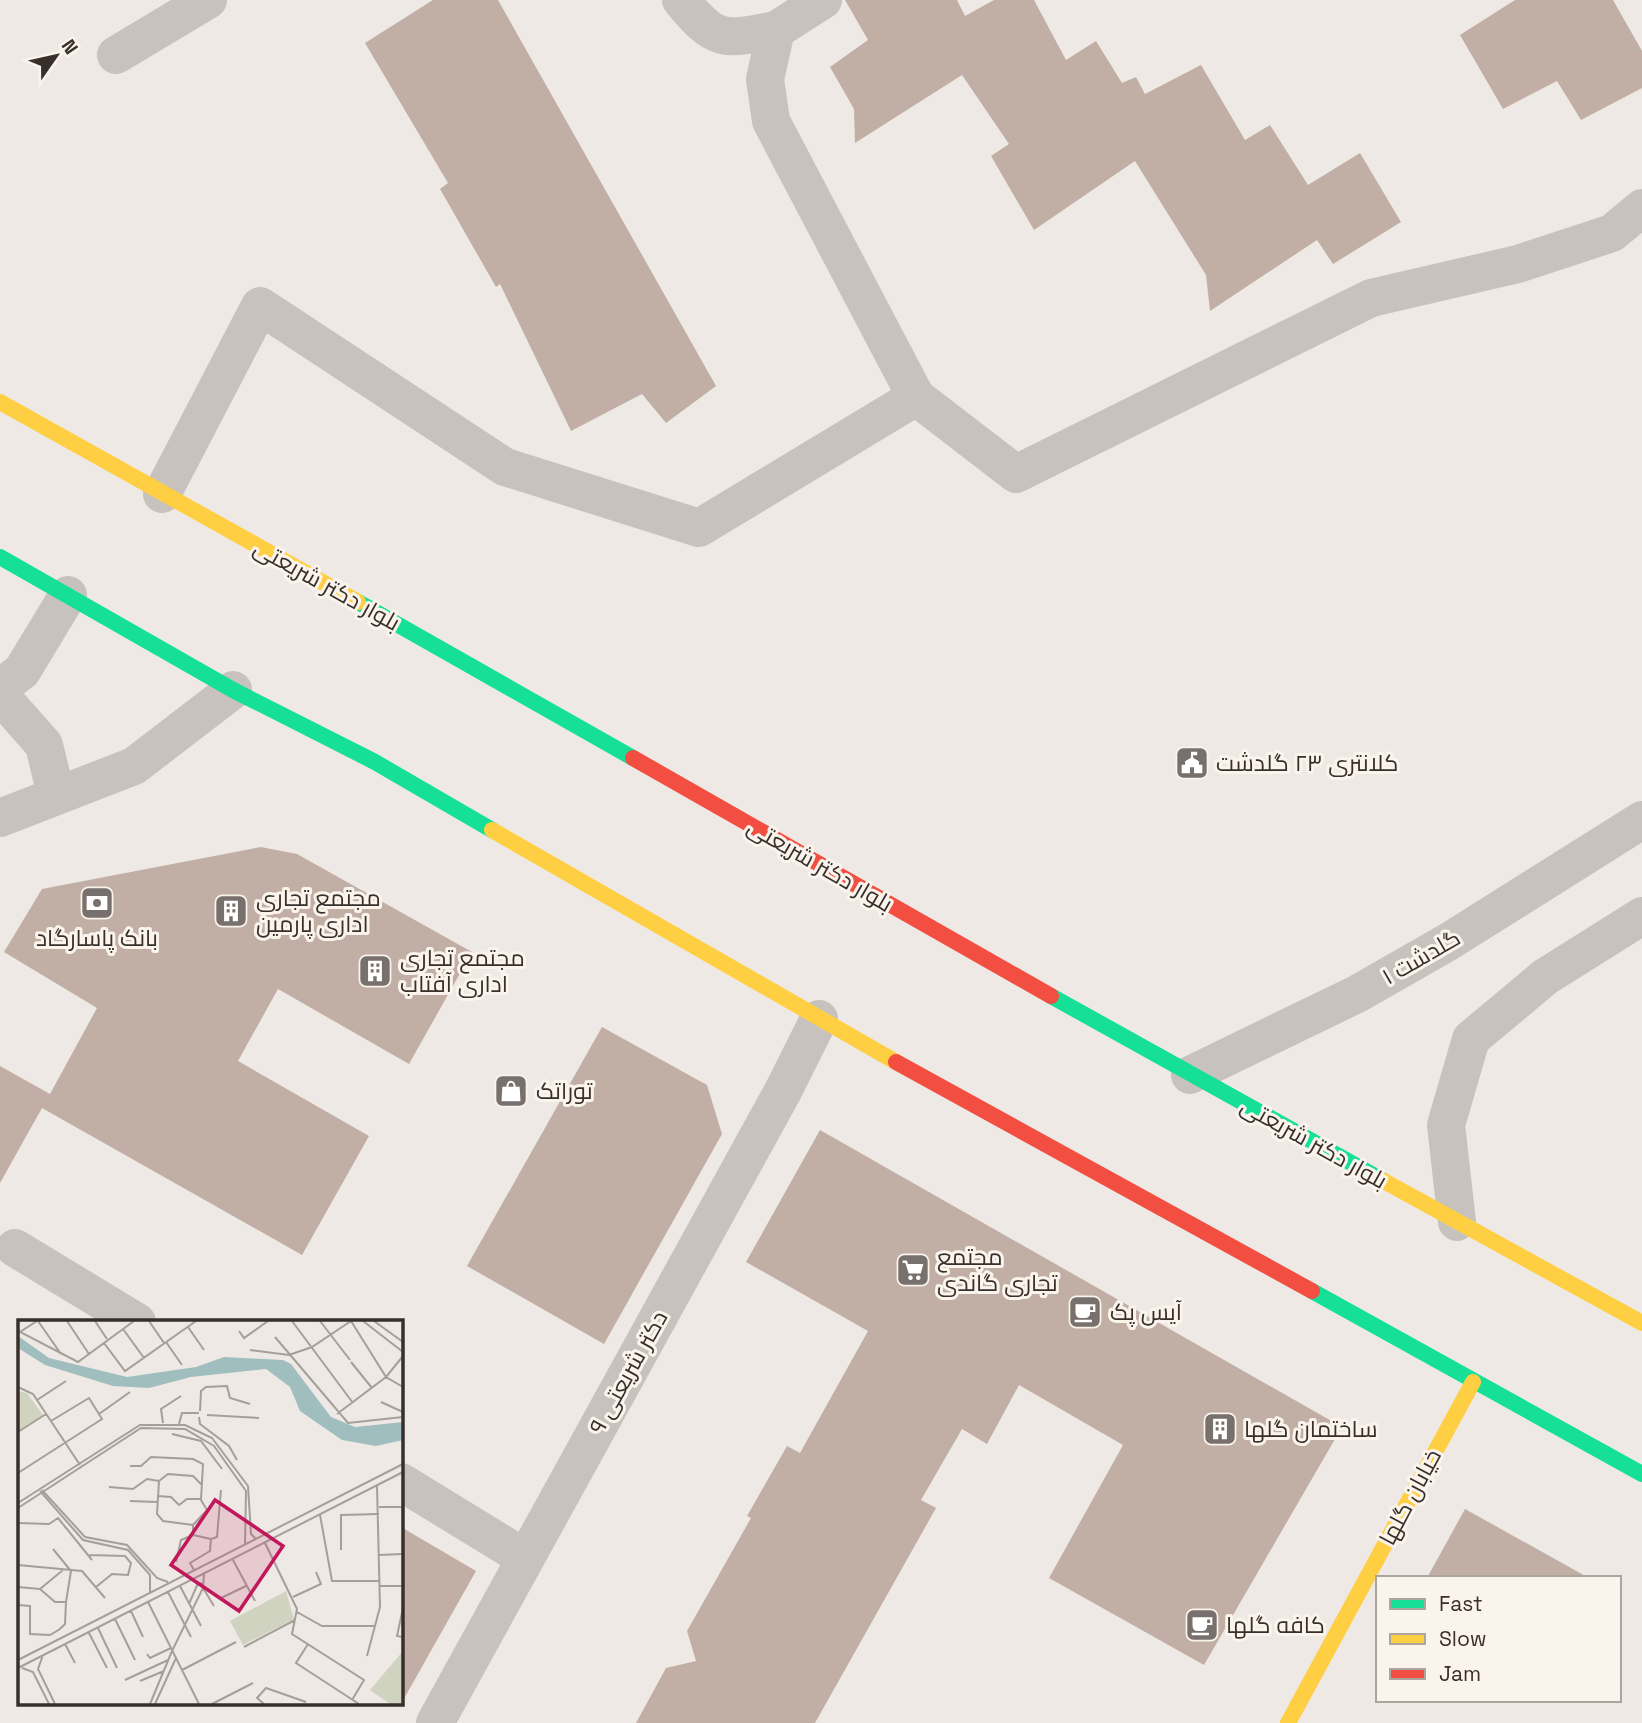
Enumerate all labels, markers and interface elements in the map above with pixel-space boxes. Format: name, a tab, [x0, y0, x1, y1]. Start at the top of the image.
north arrow	[21, 21, 91, 91]
text: N	[56, 35, 84, 59]
street label: بلوار دکتر شریعتی	[248, 532, 406, 638]
public building icon: کلانتری ۲۳ گلدشت	[1173, 744, 1211, 782]
place label: کلانتری ۲۳ گلدشت	[1216, 748, 1398, 778]
street label: بلوار دکتر شریعتی	[742, 811, 898, 919]
place label: مجتمع تجاری اداری پارمین	[256, 883, 381, 939]
bank icon: بانک پاسارگاد	[78, 884, 116, 922]
building icon: مجتمع تجاری اداری پارمین	[212, 892, 250, 930]
place label: بانک پاسارگاد	[36, 923, 158, 953]
street label: گلدشت ۱	[1376, 923, 1466, 991]
place label: مجتمع تجاری اداری آفتاب	[400, 943, 525, 999]
building icon: مجتمع تجاری اداری آفتاب	[356, 952, 394, 990]
shop icon: توراتک	[492, 1072, 530, 1110]
place label: توراتک	[536, 1076, 593, 1106]
street label: بلوار دکتر شریعتی	[1235, 1090, 1393, 1196]
place label: مجتمع تجاری گاندی	[937, 1242, 1058, 1298]
supermarket icon: مجتمع تجاری گاندی	[894, 1251, 932, 1289]
cafe icon: آیس پک	[1066, 1293, 1104, 1331]
place label: آیس پک	[1110, 1297, 1182, 1327]
street label: دکتر شریعتی ۹	[582, 1305, 674, 1439]
inset map	[18, 1320, 402, 1706]
building icon: ساختمان گلها	[1201, 1410, 1239, 1448]
place label: ساختمان گلها	[1244, 1414, 1377, 1444]
street label: خیابان گلها	[1372, 1444, 1448, 1550]
legend	[1376, 1576, 1621, 1702]
text: Fast	[1439, 1590, 1483, 1617]
cafe icon: کافه گلها	[1183, 1606, 1221, 1644]
place label: کافه گلها	[1226, 1610, 1325, 1640]
text: Slow	[1439, 1625, 1487, 1652]
text: Jam	[1439, 1660, 1481, 1687]

